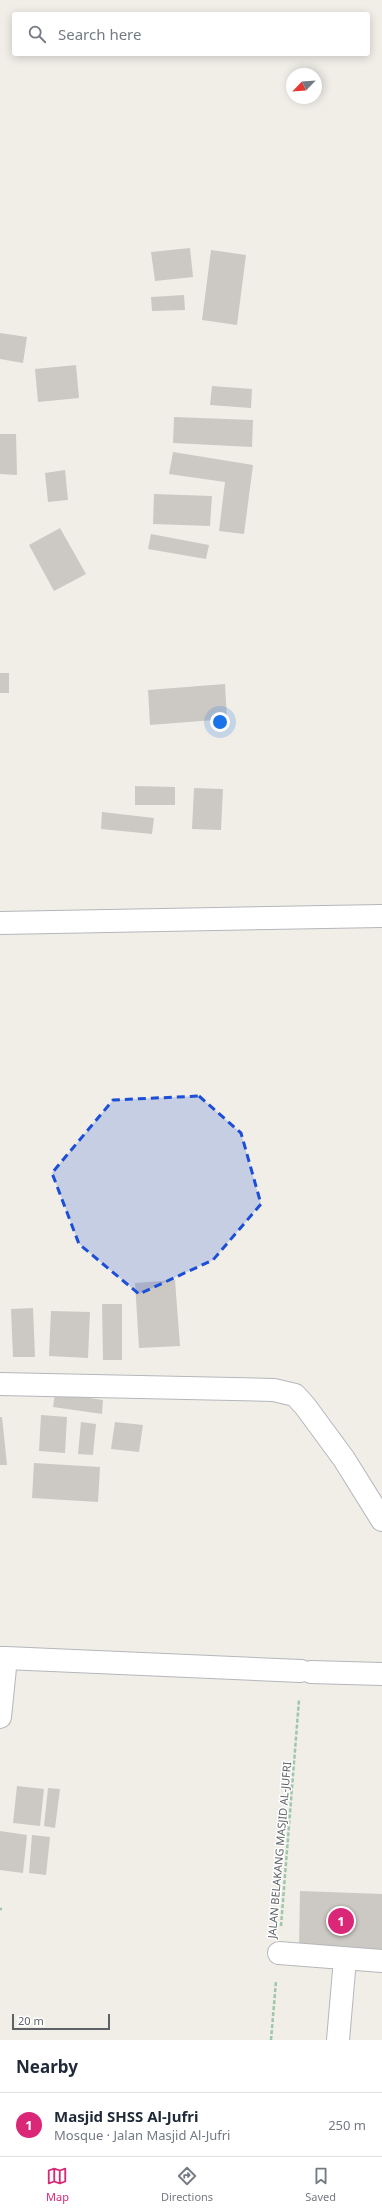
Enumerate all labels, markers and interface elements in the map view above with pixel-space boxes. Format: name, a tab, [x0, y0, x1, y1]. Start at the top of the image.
search box	[12, 12, 370, 56]
icon: search	[26, 23, 48, 45]
text: Search here	[58, 24, 141, 44]
north arrow	[286, 68, 322, 104]
your location	[210, 712, 230, 732]
street label: JALAN BELAKANG MASJID AL-JUFRI	[264, 1761, 294, 1940]
pin: 1	[328, 1906, 354, 1936]
scale bar	[12, 2012, 110, 2031]
text: 20 m	[18, 2013, 44, 2028]
text: Nearby	[16, 2055, 78, 2078]
text: Masjid SHSS Al-Jufri	[54, 2106, 199, 2126]
text: 1	[25, 2116, 33, 2134]
text: 250 m	[328, 2116, 366, 2134]
text: Mosque · Jalan Masjid Al-Jufri	[54, 2126, 230, 2144]
tab: Map	[46, 2165, 69, 2204]
tab: Directions	[161, 2165, 213, 2204]
tab: Saved	[305, 2165, 336, 2204]

